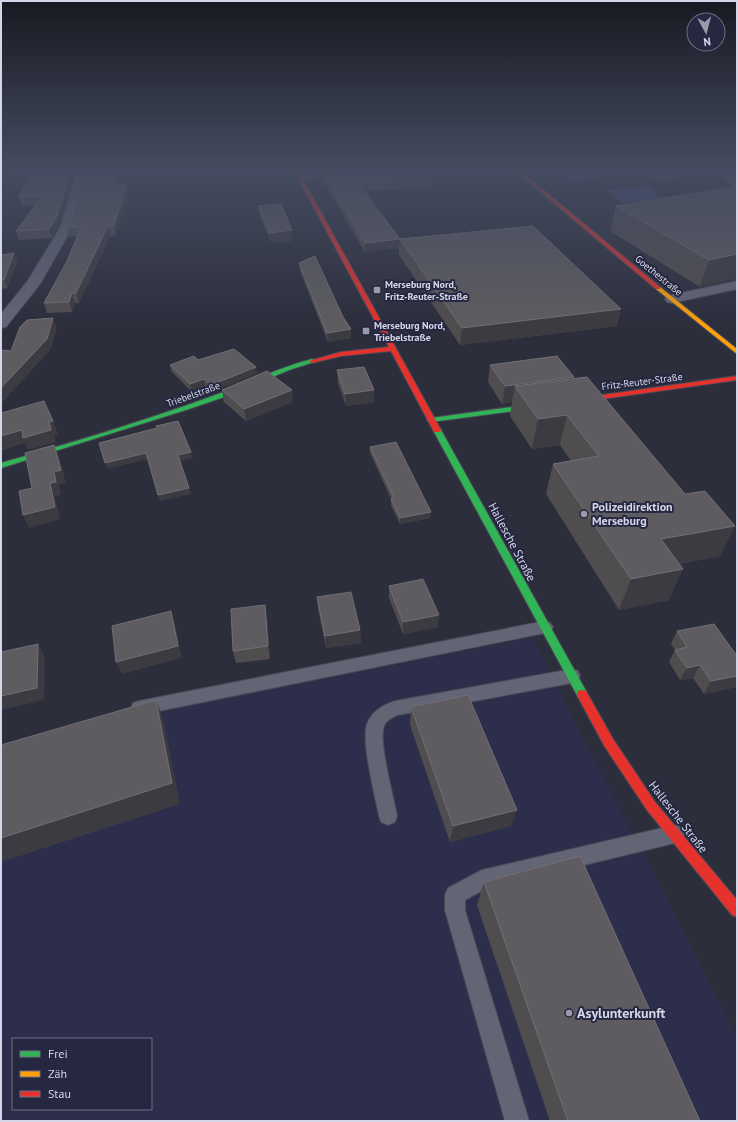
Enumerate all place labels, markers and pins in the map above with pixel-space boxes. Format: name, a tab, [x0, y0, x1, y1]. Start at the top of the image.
place label: Merseburg Nord, Fritz-Reuter-Straße	[385, 278, 468, 303]
marker: Merseburg Nord, Fritz-Reuter-Straße	[372, 285, 382, 295]
place label: Merseburg Nord, Triebelstraße	[374, 319, 446, 344]
marker: Merseburg Nord, Triebelstraße	[361, 326, 371, 336]
place label: Polizeidirektion Merseburg	[592, 499, 673, 528]
marker: Polizeidirektion Merseburg	[579, 509, 589, 519]
place label: Asylunterkunft	[577, 1004, 666, 1022]
marker: Asylunterkunft	[564, 1008, 574, 1018]

